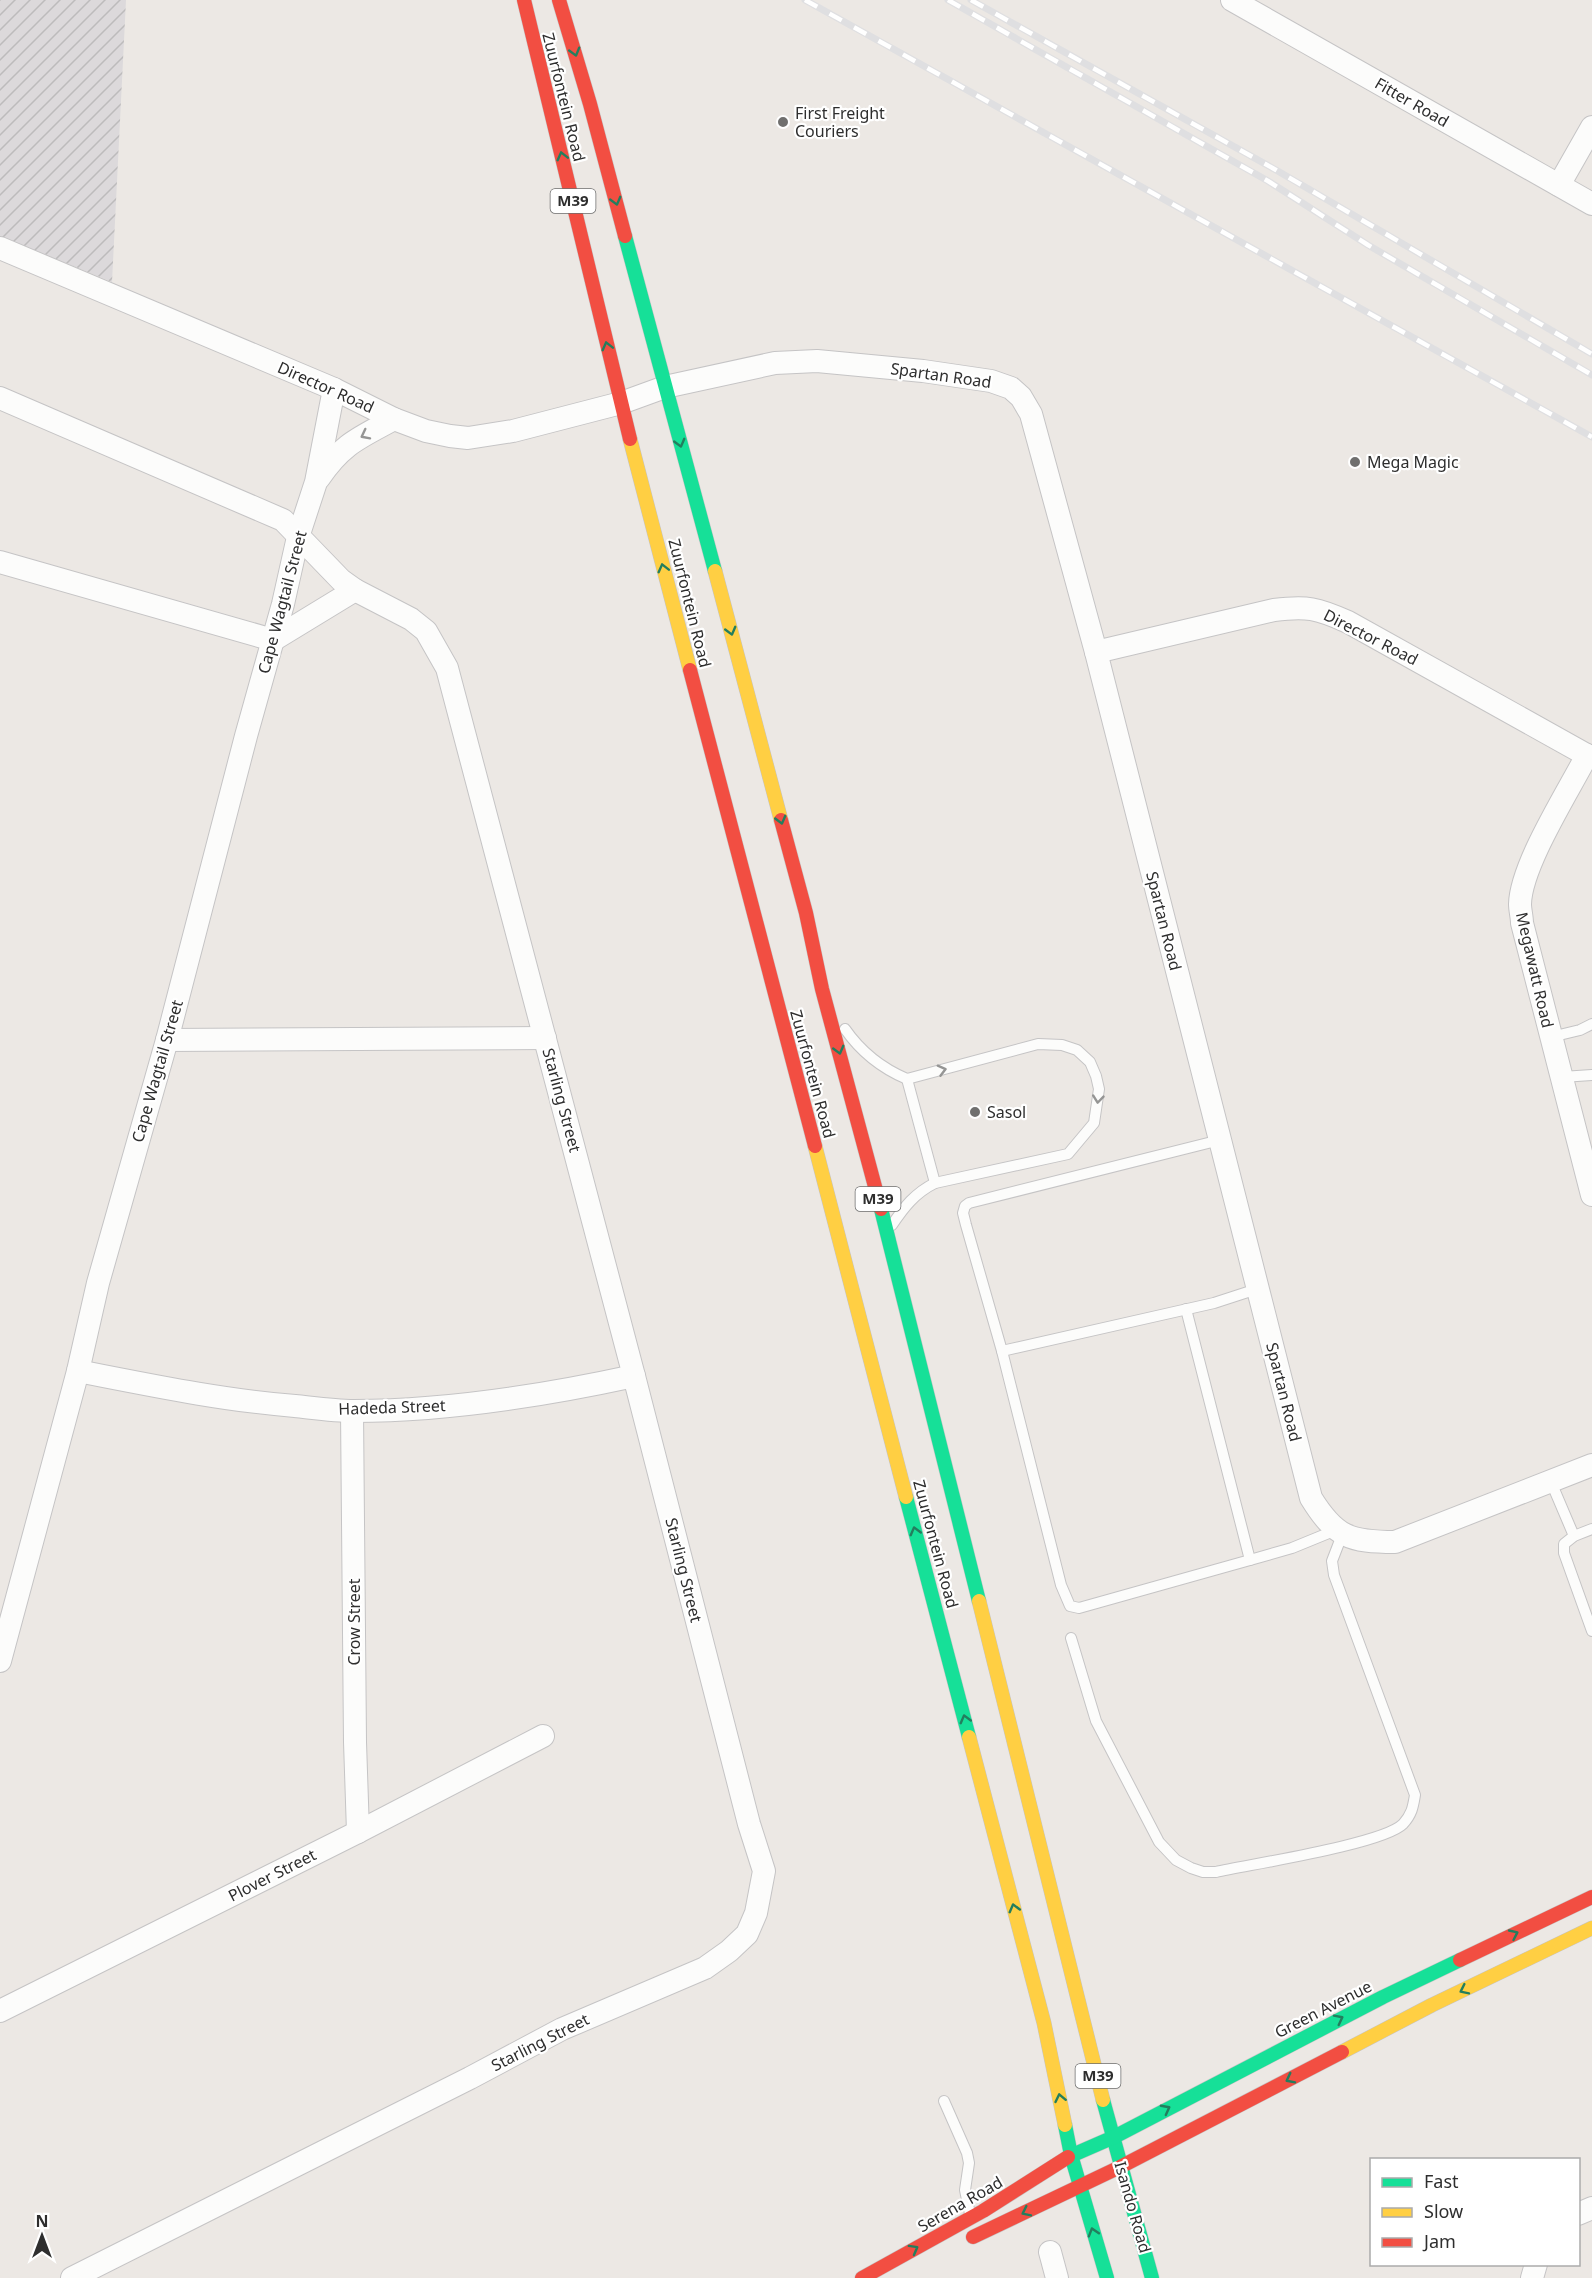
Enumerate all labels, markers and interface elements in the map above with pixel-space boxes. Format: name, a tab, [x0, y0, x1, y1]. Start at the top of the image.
street label: Zuurfontein Road	[537, 30, 591, 164]
one-way arrow	[568, 46, 580, 57]
street label: Fitter Road	[1371, 72, 1453, 132]
place label: First Freight Couriers	[795, 102, 885, 142]
marker: First Freight Couriers	[776, 115, 790, 129]
one-way arrow	[556, 152, 569, 162]
road number: M39	[550, 189, 596, 213]
one-way arrow	[608, 196, 621, 206]
one-way arrow	[602, 341, 615, 351]
street label: Director Road	[274, 356, 378, 418]
street label: Spartan Road	[889, 357, 993, 393]
one-way arrow	[360, 427, 371, 439]
one-way arrow	[673, 438, 686, 448]
place label: Mega Magic	[1367, 451, 1459, 473]
marker: Mega Magic	[1348, 455, 1362, 469]
street label: Cape Wagtail Street	[252, 528, 312, 676]
street label: Zuurfontein Road	[663, 536, 717, 670]
one-way arrow	[658, 563, 671, 573]
street label: Director Road	[1320, 604, 1422, 670]
one-way arrow	[724, 626, 736, 636]
one-way arrow	[774, 814, 786, 825]
street label: Spartan Road	[1141, 869, 1187, 973]
street label: Megawatt Road	[1511, 910, 1559, 1030]
street label: Cape Wagtail Street	[126, 997, 188, 1145]
street label: Zuurfontein Road	[785, 1007, 841, 1141]
street label: Starling Street	[538, 1045, 587, 1155]
one-way arrow	[831, 1045, 844, 1055]
one-way arrow	[937, 1064, 947, 1077]
one-way arrow	[1092, 1094, 1105, 1103]
place label: Sasol	[987, 1101, 1026, 1123]
marker: Sasol	[968, 1105, 982, 1119]
road number: M39	[856, 1187, 900, 1211]
street label: Spartan Road	[1261, 1340, 1307, 1444]
street label: Hadeda Street	[338, 1394, 446, 1420]
street label: Zuurfontein Road	[908, 1477, 964, 1611]
street label: Starling Street	[660, 1515, 708, 1625]
one-way arrow	[910, 1526, 923, 1536]
street label: Crow Street	[343, 1578, 365, 1666]
one-way arrow	[959, 1715, 972, 1725]
street label: Plover Street	[224, 1843, 320, 1907]
one-way arrow	[1009, 1903, 1021, 1914]
one-way arrow	[1508, 1930, 1519, 1942]
street label: Green Avenue	[1271, 1975, 1375, 2043]
one-way arrow	[1459, 1982, 1470, 1994]
street label: Starling Street	[487, 2008, 593, 2076]
one-way arrow	[1333, 2015, 1344, 2027]
road number: M39	[1076, 2064, 1120, 2088]
one-way arrow	[1286, 2072, 1296, 2083]
one-way arrow	[1054, 2093, 1067, 2103]
one-way arrow	[1160, 2105, 1170, 2116]
legend	[1370, 2158, 1580, 2266]
street label: Isando Road	[1109, 2159, 1157, 2255]
text: Fast	[1424, 2169, 1459, 2193]
street label: Serena Road	[914, 2171, 1006, 2237]
text: Slow	[1424, 2199, 1463, 2223]
one-way arrow	[1022, 2204, 1033, 2216]
north arrow	[12, 2206, 72, 2266]
text: N	[35, 2210, 49, 2232]
one-way arrow	[1088, 2227, 1100, 2238]
text: Jam	[1422, 2229, 1456, 2253]
one-way arrow	[907, 2245, 918, 2257]

